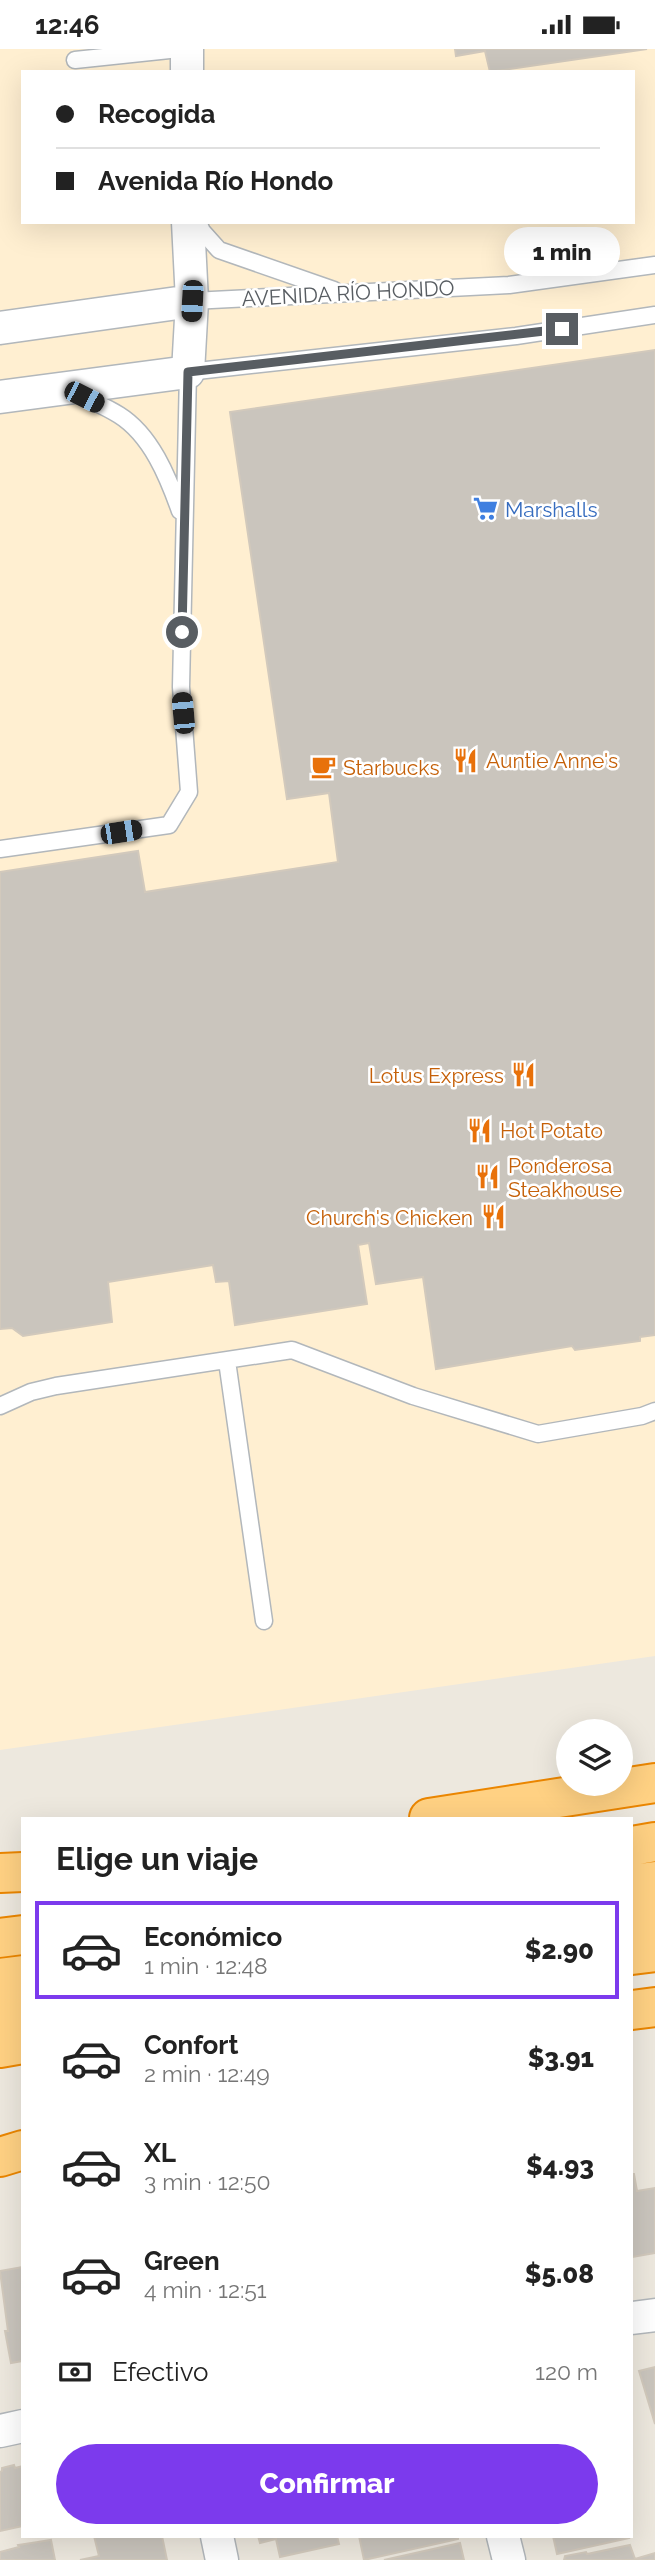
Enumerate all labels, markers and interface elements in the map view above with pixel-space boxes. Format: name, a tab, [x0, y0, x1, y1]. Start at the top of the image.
text: 12:46	[35, 10, 100, 40]
text: Recogida	[98, 99, 216, 129]
text: Avenida Río Hondo	[98, 166, 333, 196]
callout: 1 min	[504, 227, 620, 277]
text: 1 min	[532, 238, 592, 265]
street label: AVENIDA RÍO HONDO	[241, 275, 455, 311]
car	[181, 279, 204, 323]
route end	[546, 313, 578, 345]
car	[61, 378, 108, 416]
supermarket icon: Marshalls	[471, 495, 499, 523]
place label: Marshalls	[505, 497, 598, 522]
route start	[166, 616, 198, 648]
car	[171, 691, 196, 735]
restaurant icon: Auntie Anne's	[452, 746, 480, 774]
place label: Auntie Anne's	[486, 748, 618, 773]
cafe icon: Starbucks	[309, 753, 337, 781]
place label: Starbucks	[343, 755, 440, 780]
car	[99, 818, 144, 846]
restaurant icon: Lotus Express	[510, 1061, 538, 1089]
place label: Lotus Express	[369, 1063, 504, 1088]
restaurant icon: Hot Potato	[466, 1116, 494, 1144]
place label: Hot Potato	[500, 1118, 603, 1143]
place label: Ponderosa Steakhouse	[508, 1153, 622, 1202]
restaurant icon: Ponderosa Steakhouse	[474, 1163, 502, 1191]
restaurant icon: Church's Chicken	[479, 1203, 507, 1231]
place label: Church's Chicken	[306, 1205, 473, 1230]
map controls	[556, 1719, 633, 1796]
button: layers	[556, 1719, 633, 1796]
text: Elige un viaje	[56, 1840, 258, 1877]
icon: car	[60, 1919, 123, 1982]
text: Económico	[144, 1922, 282, 1952]
text: $2.90	[525, 1935, 594, 1965]
text: 1 min · 12:48	[144, 1952, 268, 1979]
icon: car	[60, 2027, 123, 2090]
text: Confort	[144, 2030, 238, 2060]
text: $3.91	[528, 2043, 594, 2073]
text: 2 min · 12:49	[144, 2060, 270, 2087]
icon: car	[60, 2135, 123, 2198]
text: XL	[144, 2138, 176, 2168]
text: $4.93	[526, 2151, 594, 2181]
text: 3 min · 12:50	[144, 2168, 271, 2195]
icon: car	[60, 2243, 123, 2306]
text: Green	[144, 2246, 220, 2276]
text: $5.08	[525, 2259, 594, 2289]
text: 4 min · 12:51	[144, 2276, 267, 2303]
icon: cash	[56, 2353, 94, 2391]
text: Efectivo	[112, 2357, 209, 2387]
text: 120 m	[535, 2358, 598, 2385]
button: Confirmar	[56, 2444, 598, 2524]

